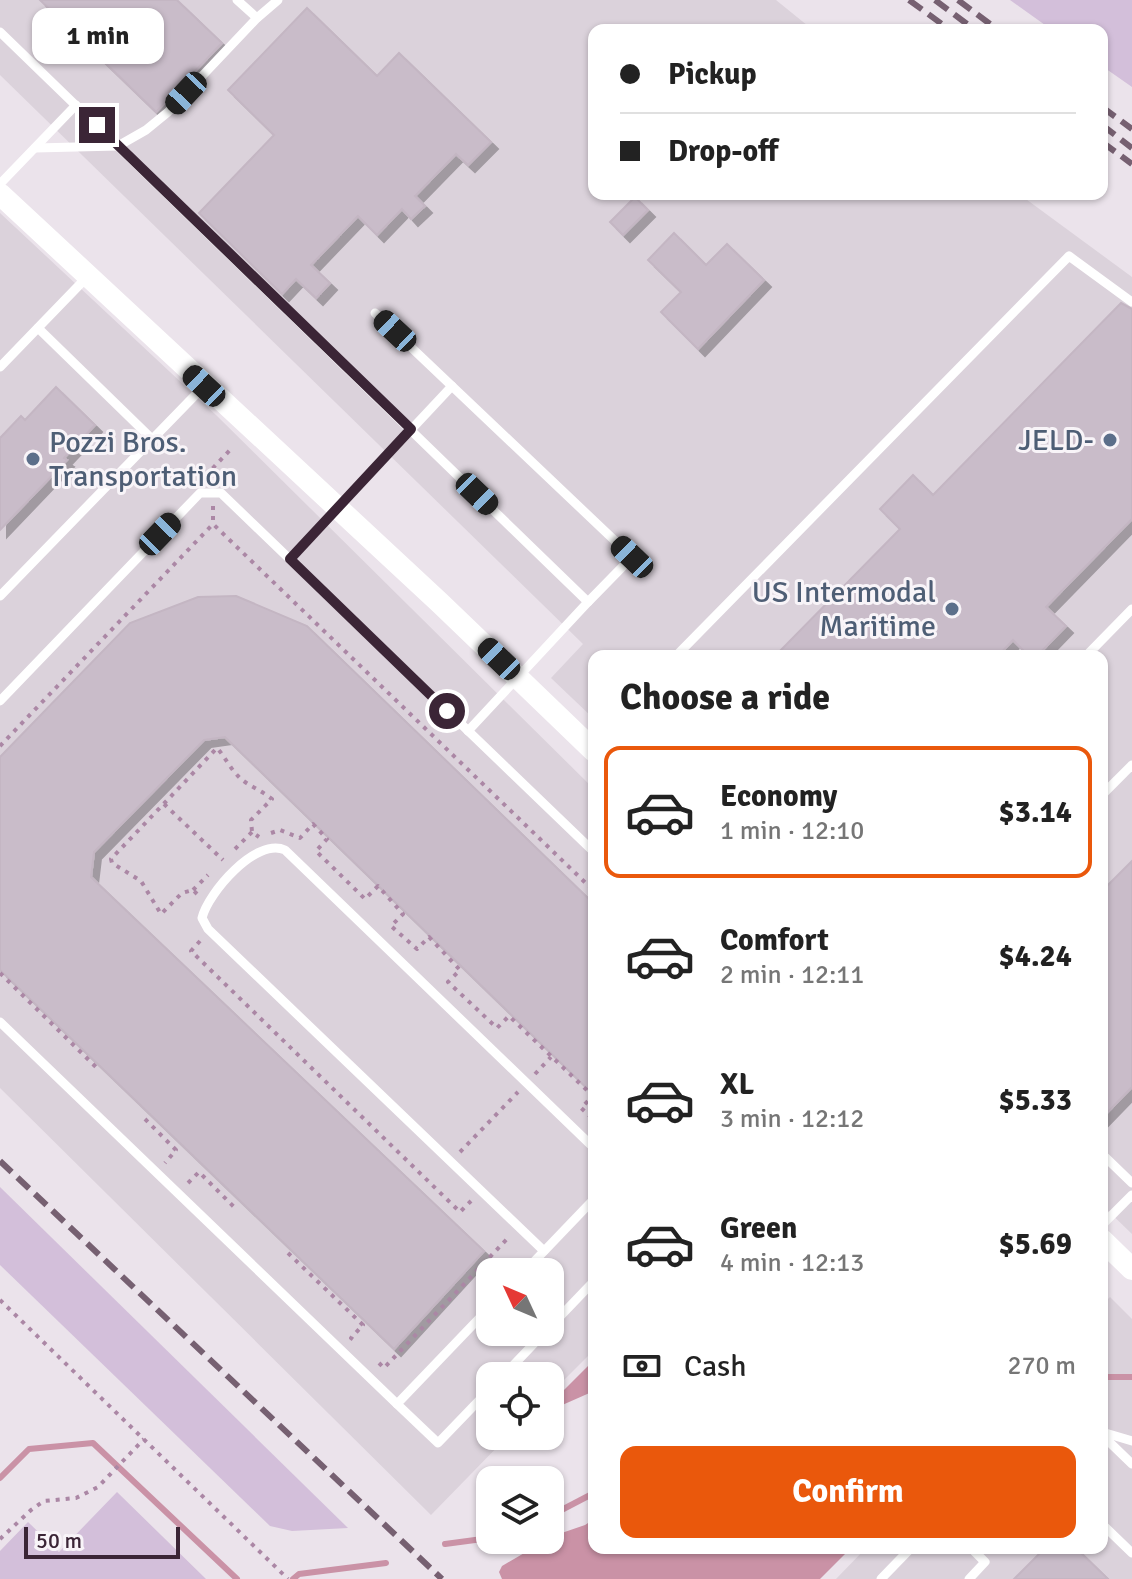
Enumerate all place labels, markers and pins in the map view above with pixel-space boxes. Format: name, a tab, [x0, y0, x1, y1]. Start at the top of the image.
place label: JELD-	[1018, 422, 1094, 459]
place label: Pozzi Bros. Transportation	[49, 424, 237, 495]
marker: JELD-	[1101, 431, 1119, 449]
marker: Pozzi Bros. Transportation	[24, 450, 42, 468]
place label: US Intermodal Maritime	[752, 574, 936, 645]
marker: US Intermodal Maritime	[943, 600, 961, 618]

